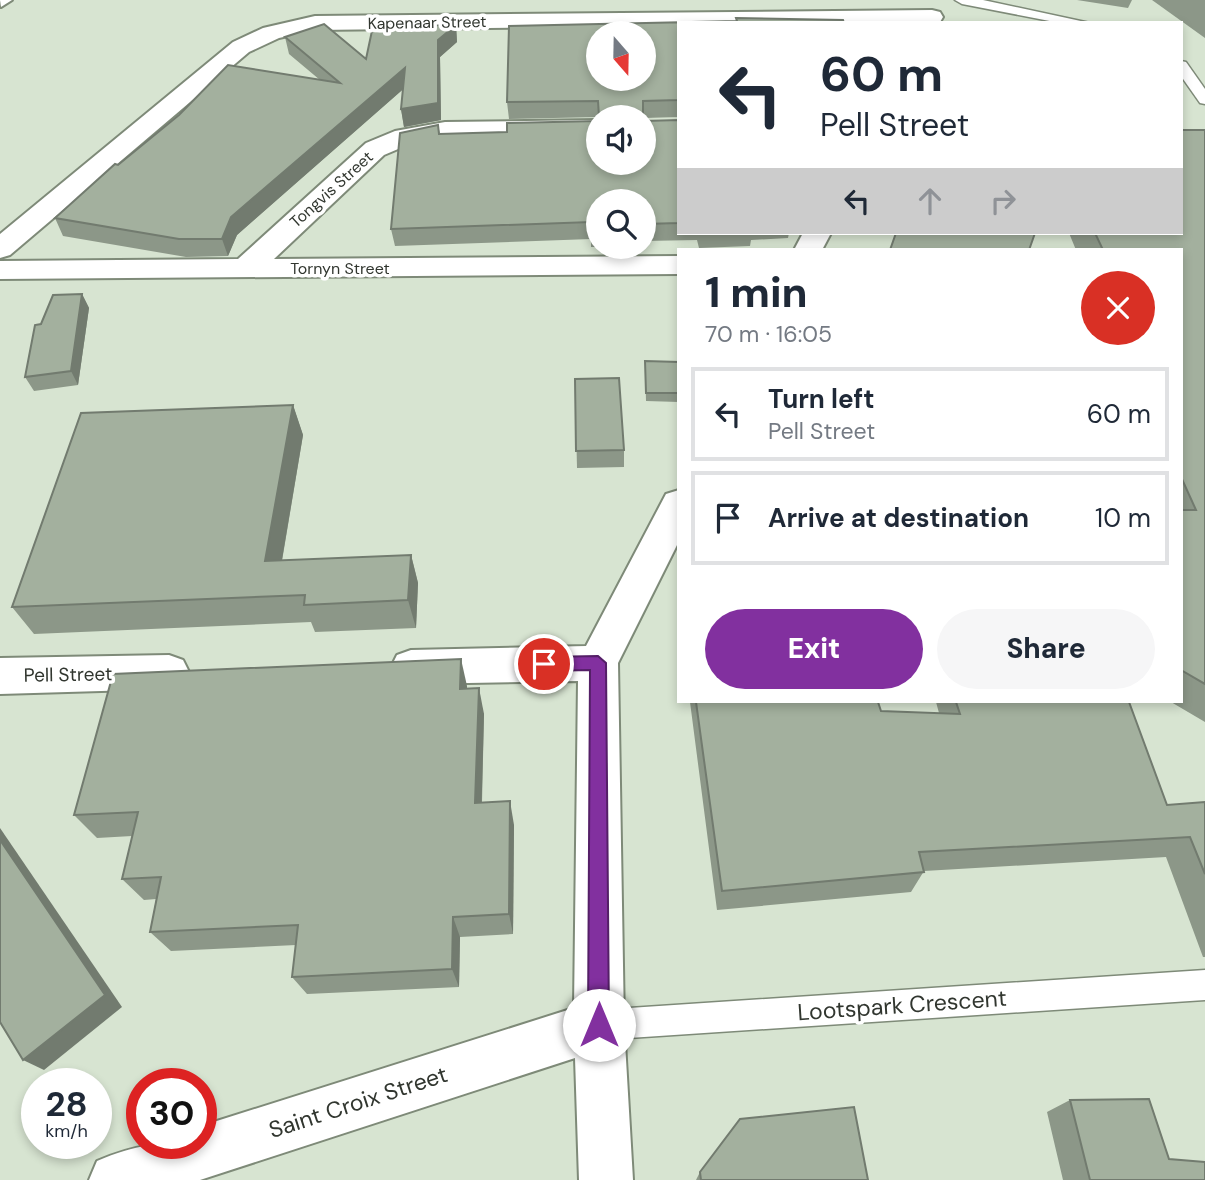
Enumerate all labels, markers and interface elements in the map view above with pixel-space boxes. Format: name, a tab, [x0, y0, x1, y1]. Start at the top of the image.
street label: Kapenaar Street	[367, 11, 487, 34]
north arrow	[586, 21, 656, 91]
map controls	[586, 21, 656, 259]
text: 60 m	[820, 42, 943, 106]
icon: left	[705, 49, 796, 140]
text: Pell Street	[820, 104, 969, 146]
button: sound	[586, 105, 656, 175]
street label: Tongvis Street	[285, 146, 377, 232]
icon: left	[838, 182, 876, 220]
icon: ahead	[911, 182, 949, 220]
icon: right	[984, 182, 1022, 220]
button: search	[586, 189, 656, 259]
street label: Tornyn Street	[290, 258, 390, 279]
text: 1 min	[705, 265, 808, 320]
button: close	[1081, 271, 1155, 345]
text: 70 m · 16:05	[705, 319, 832, 349]
text: Turn left	[768, 382, 875, 416]
icon: left	[709, 395, 747, 433]
text: 60 m	[1087, 397, 1151, 431]
text: Pell Street	[768, 416, 875, 446]
icon: arrive	[709, 499, 747, 537]
text: Arrive at destination	[768, 501, 1029, 535]
text: 10 m	[1095, 501, 1151, 535]
button: Exit	[705, 609, 923, 689]
button: Share	[937, 609, 1155, 689]
pin	[514, 634, 574, 694]
icon: arrive	[525, 645, 563, 683]
street label: Pell Street	[23, 661, 113, 688]
street label: Lootspark Crescent	[796, 983, 1008, 1027]
position arrow	[562, 988, 636, 1062]
street label: Saint Croix Street	[265, 1059, 451, 1145]
speed limit sign: 30	[126, 1068, 217, 1159]
text: 28	[45, 1081, 88, 1127]
text: km/h	[45, 1119, 88, 1143]

